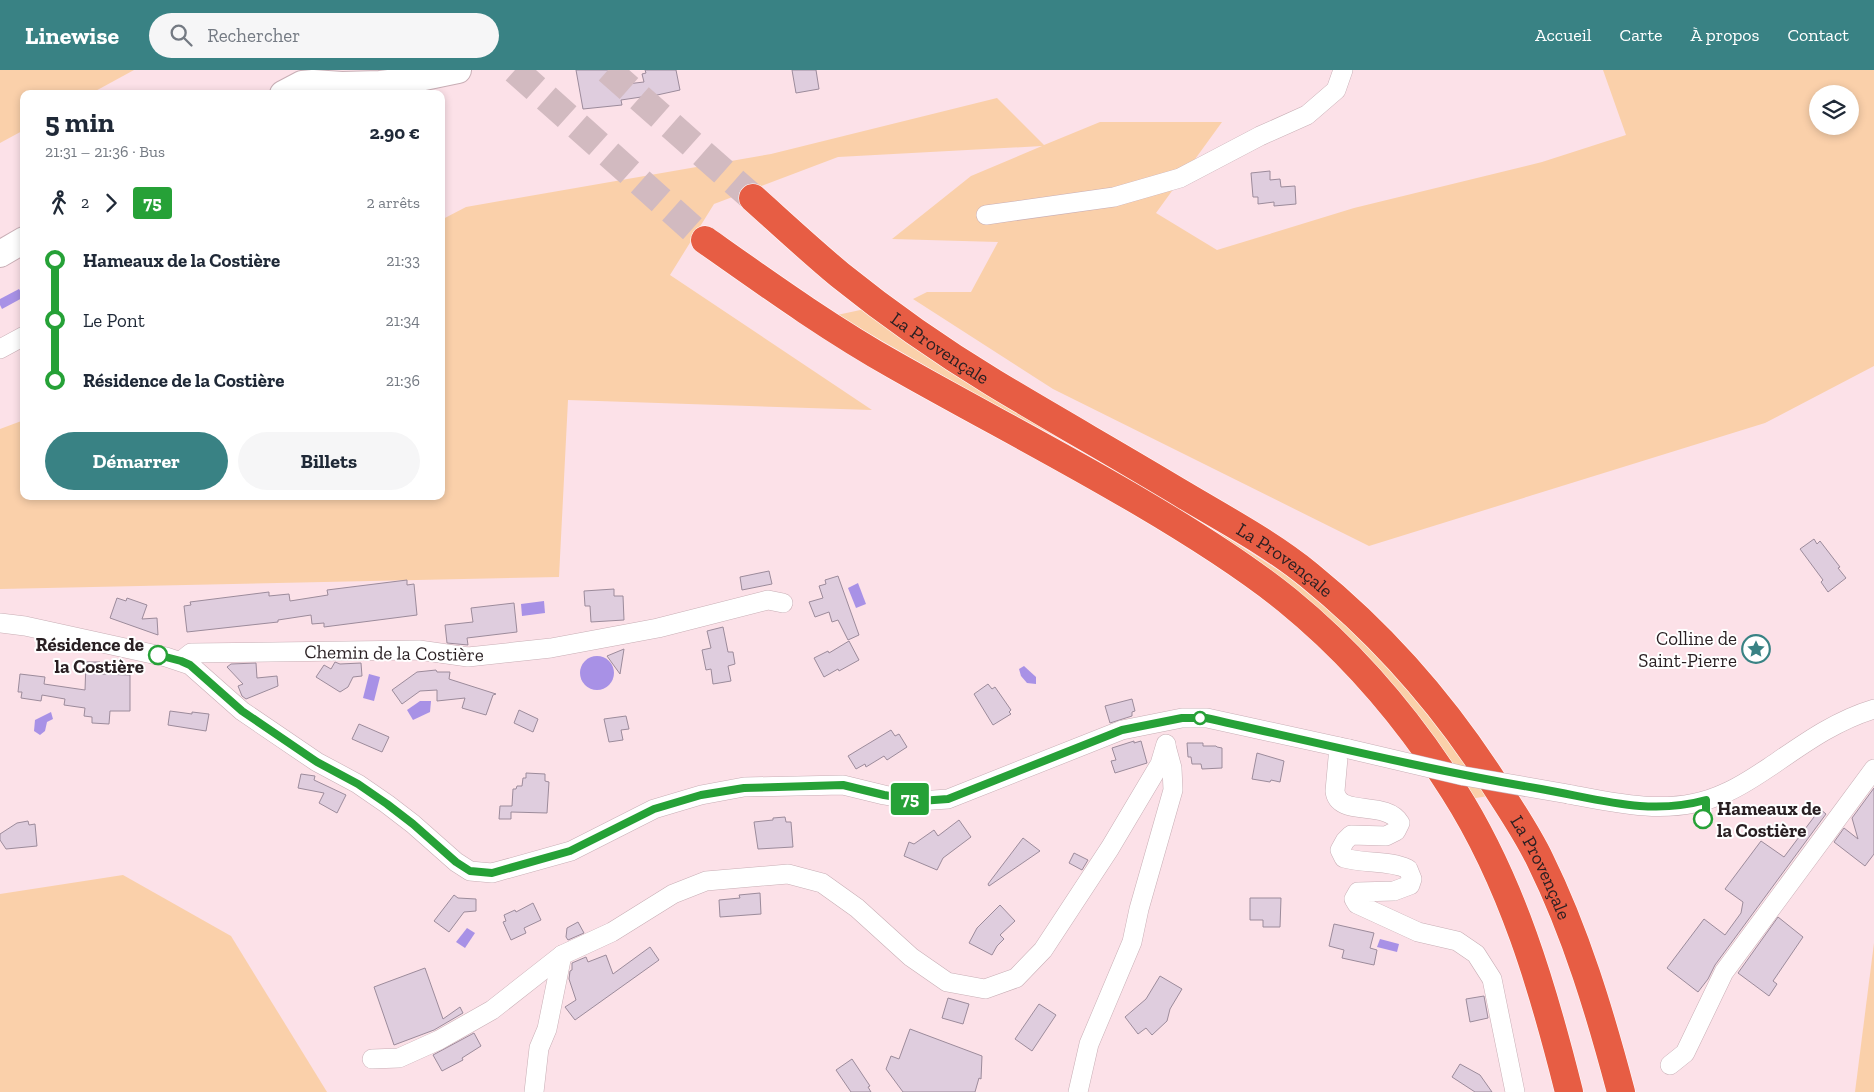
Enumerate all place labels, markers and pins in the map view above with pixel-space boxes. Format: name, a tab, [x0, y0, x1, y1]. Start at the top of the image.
place label: Colline de Saint-Pierre	[1638, 627, 1737, 672]
place label: Résidence de la Costière	[35, 633, 144, 678]
place icon: Colline de Saint-Pierre	[1741, 634, 1771, 664]
marker: Résidence de la Costière	[148, 645, 168, 665]
unlabelled marker	[1193, 711, 1207, 725]
place label: Hameaux de la Costière	[1717, 797, 1821, 842]
marker: Hameaux de la Costière	[1693, 809, 1713, 829]

